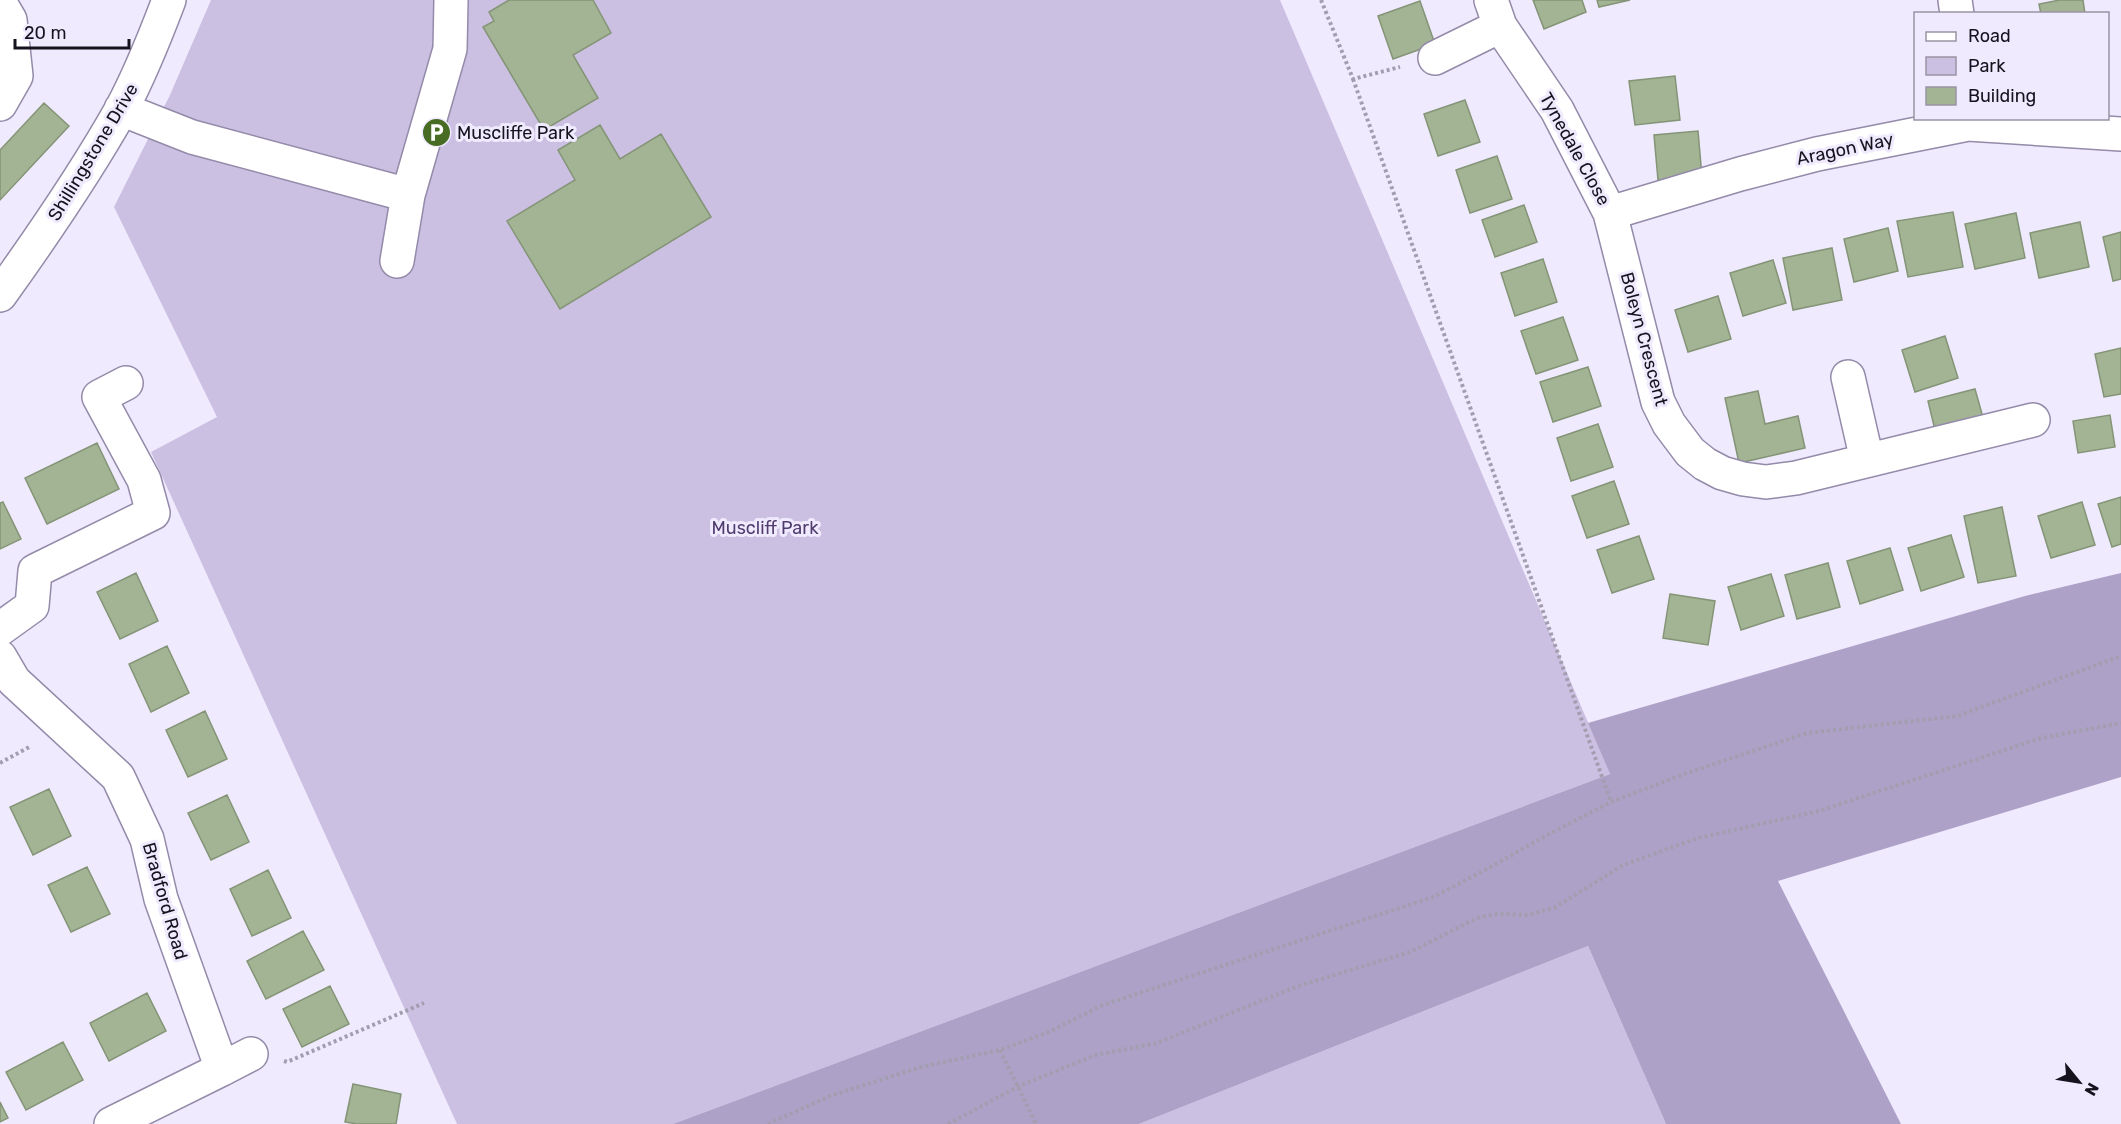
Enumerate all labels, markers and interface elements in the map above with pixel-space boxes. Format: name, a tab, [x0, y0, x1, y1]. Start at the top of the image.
scale bar	[15, 12, 129, 50]
legend	[1914, 12, 2109, 120]
text: 20 m	[24, 22, 66, 44]
text: Road	[1968, 25, 2011, 47]
text: Park	[1968, 55, 2006, 77]
street label: Shillingstone Drive	[43, 79, 143, 225]
text: Building	[1968, 85, 2036, 107]
street label: Tynedale Close	[1535, 89, 1615, 209]
parking icon: Muscliffe Park	[420, 117, 452, 149]
place label: Muscliffe Park	[457, 122, 575, 144]
street label: Aragon Way	[1795, 128, 1896, 170]
street label: Boleyn Crescent	[1616, 270, 1672, 408]
park label: Muscliff Park	[712, 517, 819, 539]
street label: Bradford Road	[138, 840, 192, 962]
north arrow	[2049, 1052, 2109, 1112]
text: N	[2080, 1080, 2103, 1099]

